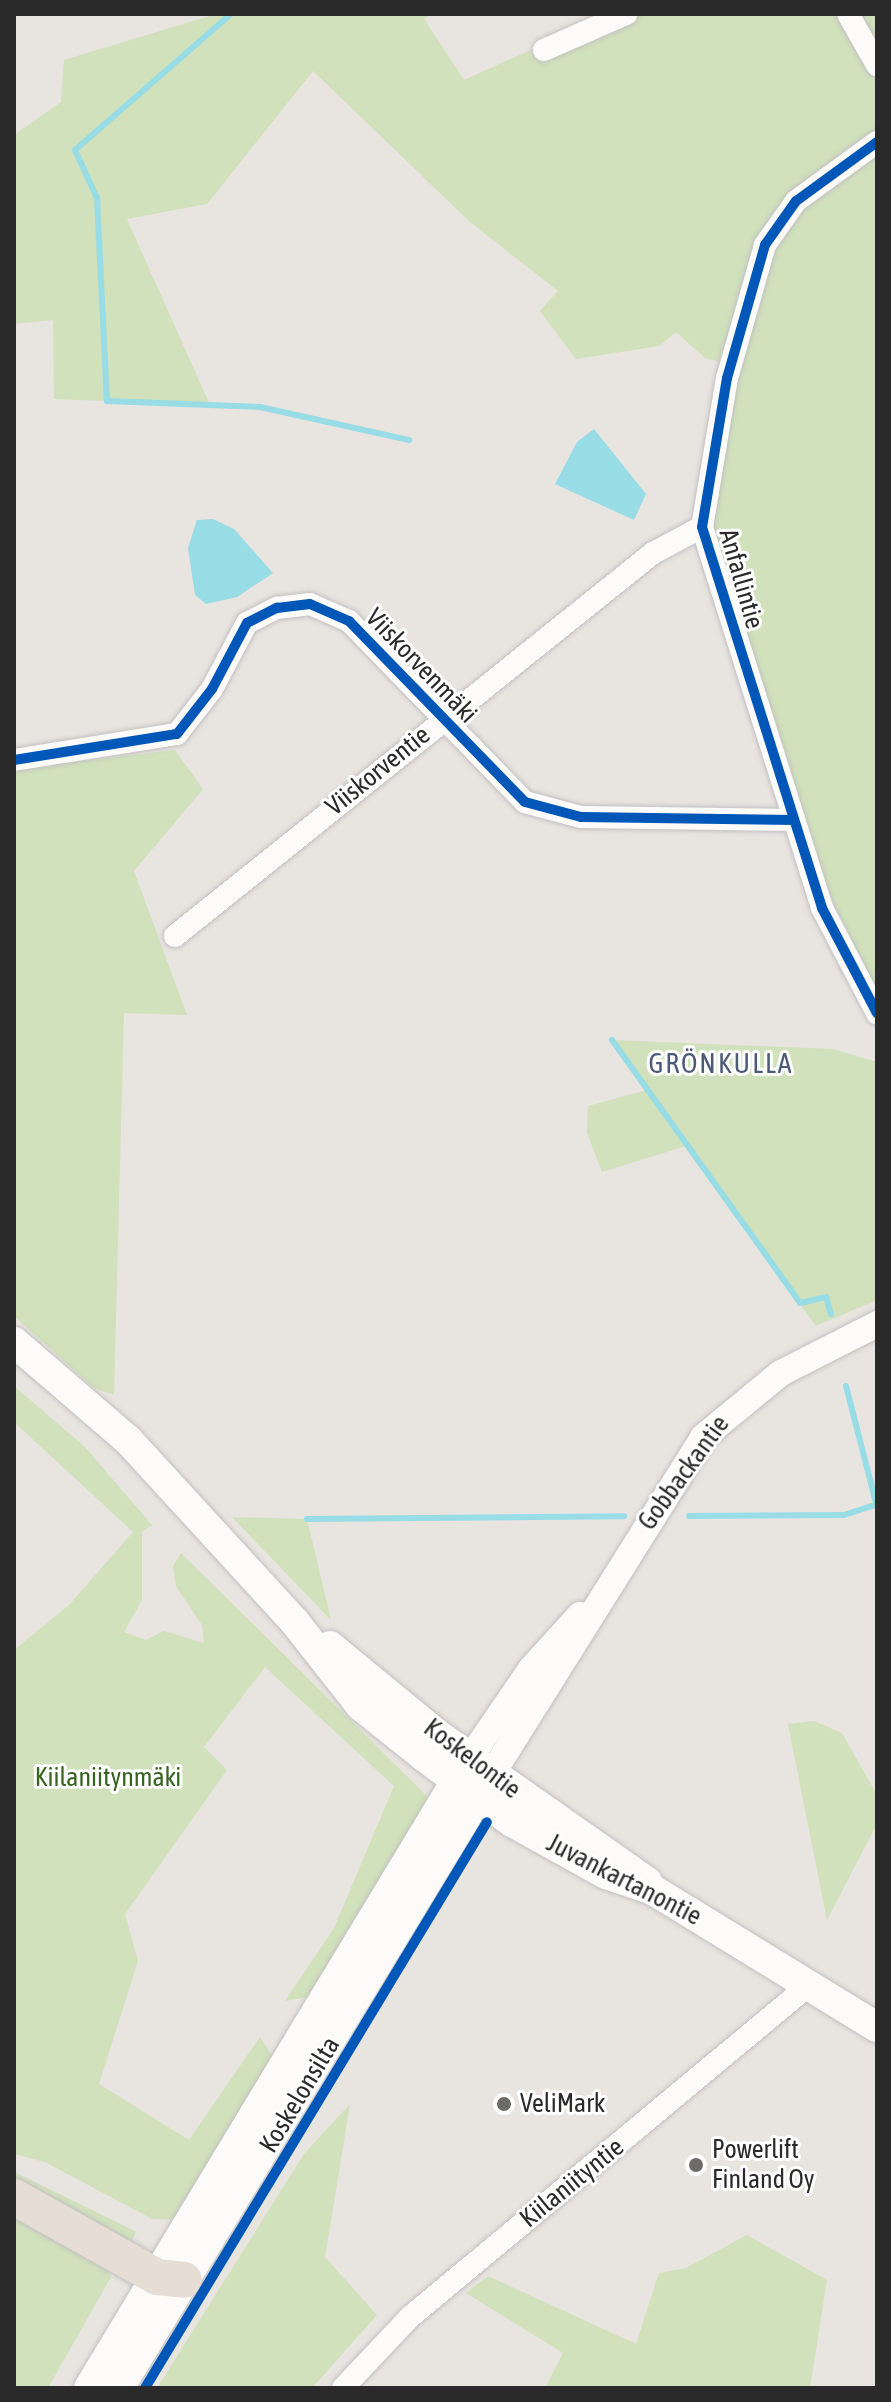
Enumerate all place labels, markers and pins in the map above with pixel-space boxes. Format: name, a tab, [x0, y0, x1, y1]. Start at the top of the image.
place label: VeliMark	[520, 2088, 605, 2120]
marker: VeliMark	[495, 2095, 513, 2113]
place label: Powerlift Finland Oy	[712, 2134, 814, 2196]
marker: Powerlift Finland Oy	[687, 2156, 705, 2174]

